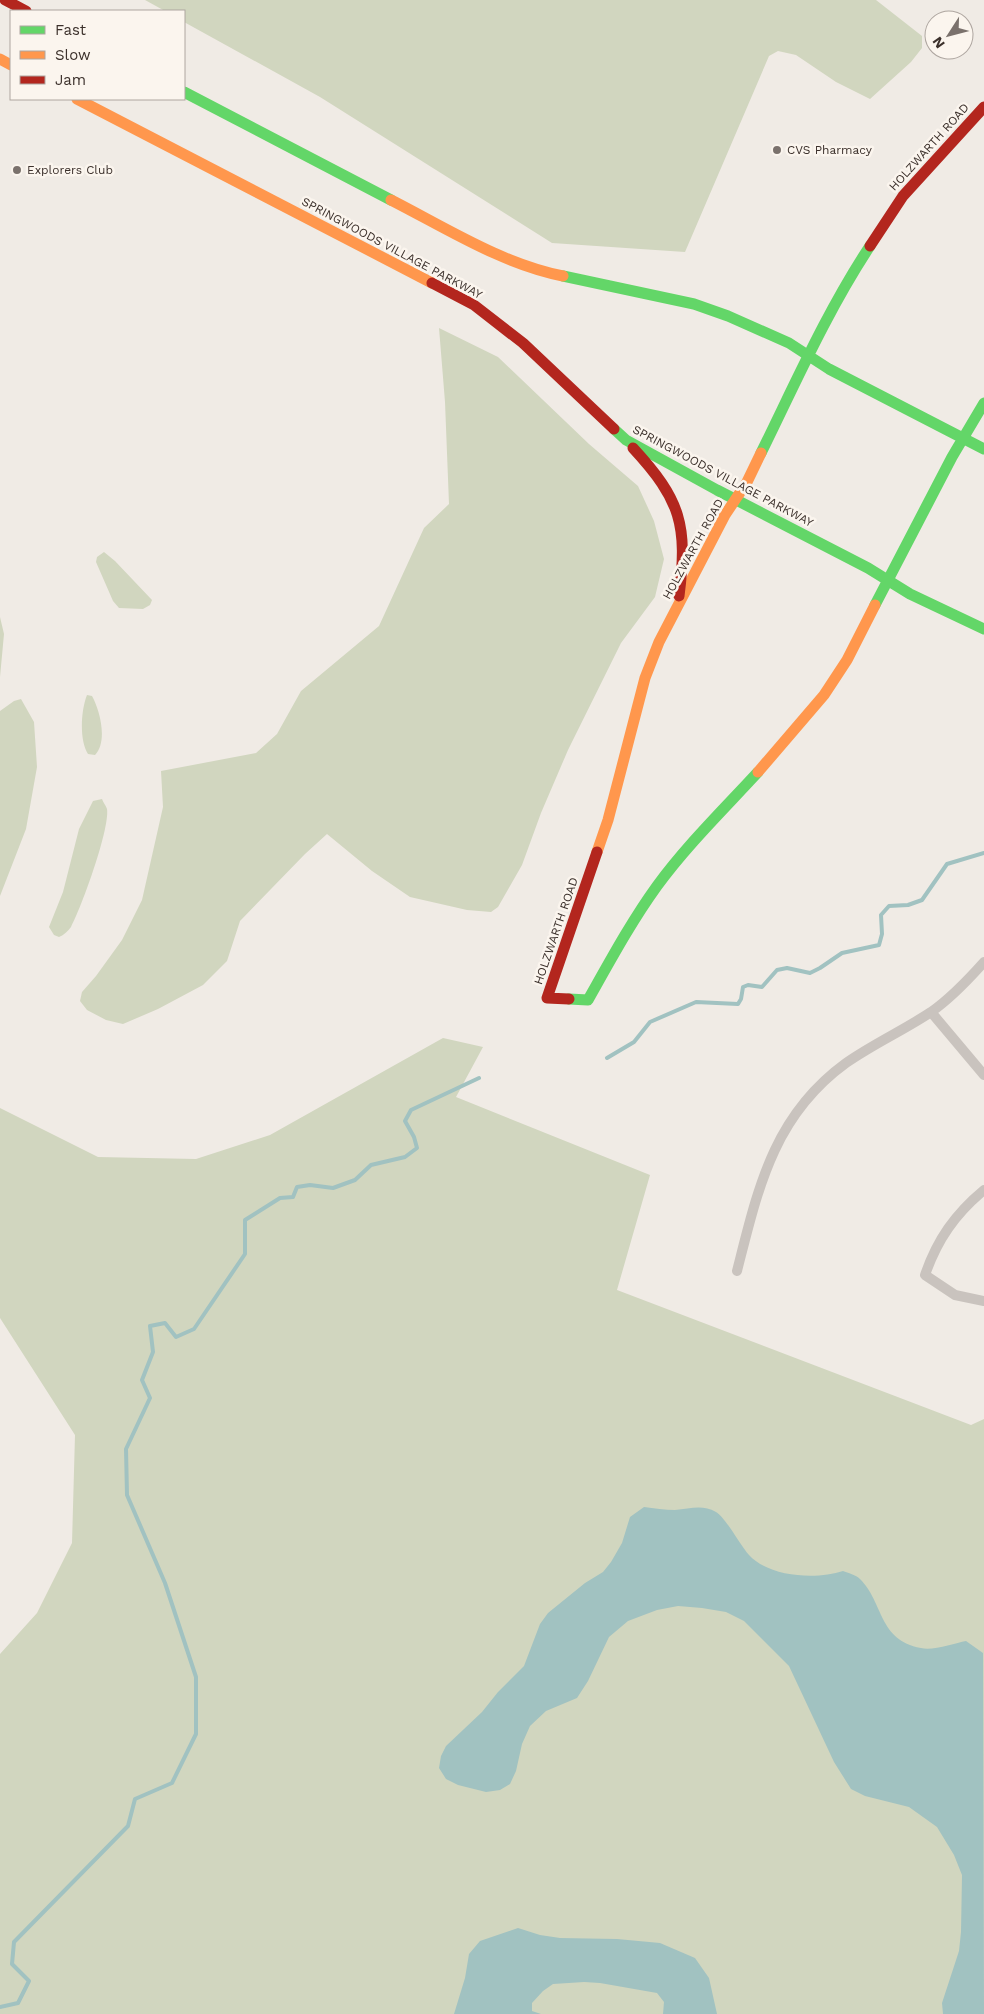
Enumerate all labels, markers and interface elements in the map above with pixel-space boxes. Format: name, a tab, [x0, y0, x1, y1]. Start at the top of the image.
legend	[10, 10, 185, 100]
north arrow	[924, 10, 974, 60]
text: Fast	[55, 21, 87, 39]
text: N	[929, 34, 948, 52]
text: Slow	[55, 46, 91, 64]
text: Jam	[55, 71, 86, 89]
street label: HOLZWARTH ROAD	[886, 100, 972, 194]
place label: CVS Pharmacy	[787, 143, 873, 157]
marker: CVS Pharmacy	[771, 144, 783, 156]
place label: Explorers Club	[27, 163, 113, 177]
marker: Explorers Club	[11, 164, 23, 176]
street label: SPRINGWOODS VILLAGE PARKWAY	[299, 194, 485, 302]
street label: SPRINGWOODS VILLAGE PARKWAY	[630, 422, 816, 530]
street label: HOLZWARTH ROAD	[660, 496, 726, 602]
street label: HOLZWARTH ROAD	[531, 875, 581, 987]

